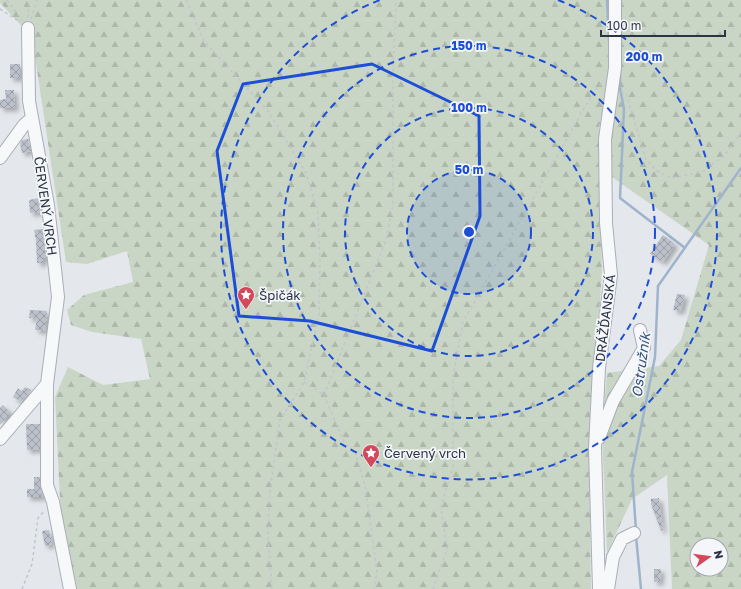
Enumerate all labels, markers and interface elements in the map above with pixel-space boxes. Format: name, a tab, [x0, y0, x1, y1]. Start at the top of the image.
scale bar	[601, 12, 725, 38]
text: 100 m	[607, 18, 641, 33]
text: 150 m	[452, 38, 486, 53]
text: 200 m	[626, 49, 662, 64]
text: 100 m	[451, 100, 487, 115]
street label: ČERVENÝ VRCH	[31, 156, 61, 256]
text: 50 m	[455, 162, 483, 177]
centre of rings	[462, 225, 476, 239]
street label: DRÁŽĎANSKÁ	[592, 273, 618, 363]
place icon: Špičák	[236, 285, 256, 310]
place label: Špičák	[259, 287, 301, 303]
water label: Ostružník	[628, 330, 654, 398]
place icon: Červený vrch	[361, 443, 381, 468]
place label: Červený vrch	[384, 445, 466, 461]
north arrow	[689, 537, 729, 577]
text: N	[712, 549, 727, 560]

